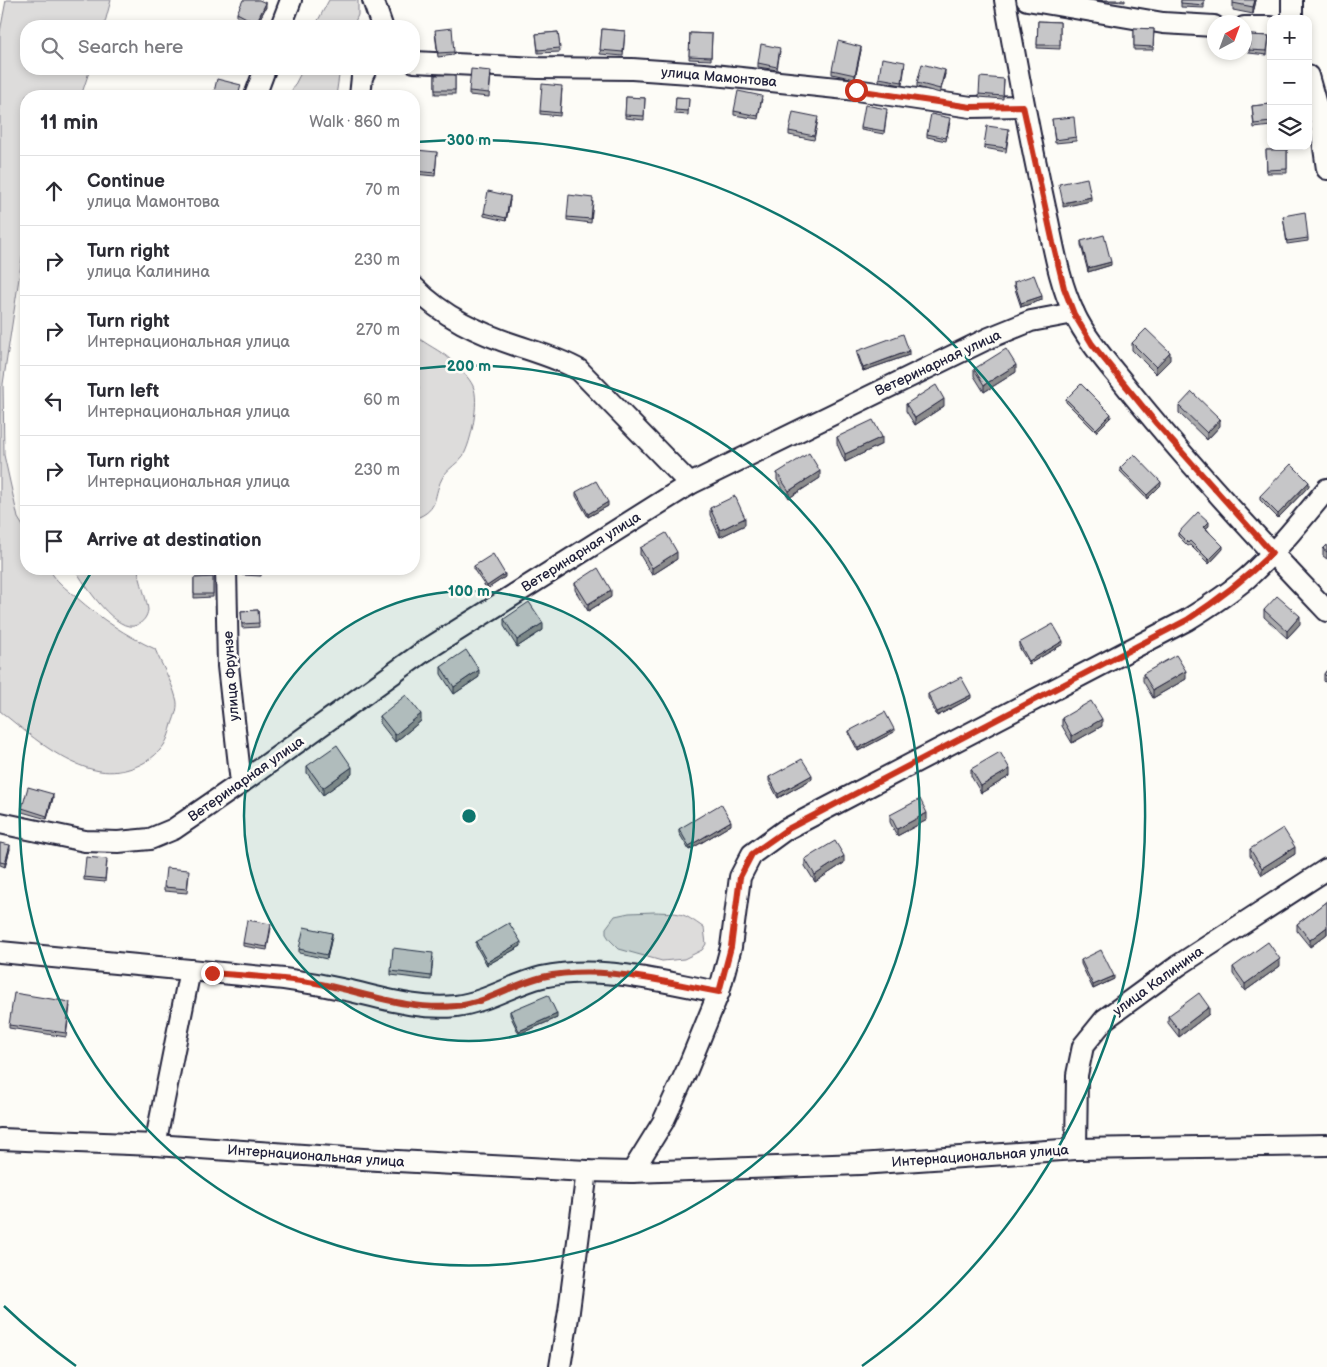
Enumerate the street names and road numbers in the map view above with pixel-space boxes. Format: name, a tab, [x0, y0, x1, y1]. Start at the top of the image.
street label: улица Мамонтова	[660, 63, 778, 91]
street label: Ветеринарная улица	[872, 326, 1004, 400]
street label: Ветеринарная улица	[518, 508, 644, 596]
street label: улица Фрунзе	[219, 630, 243, 722]
street label: Ветеринарная улица	[185, 732, 308, 825]
street label: улица Калинина	[1110, 942, 1207, 1019]
street label: Интернациональная улица	[227, 1141, 406, 1171]
street label: Интернациональная улица	[891, 1141, 1070, 1171]

